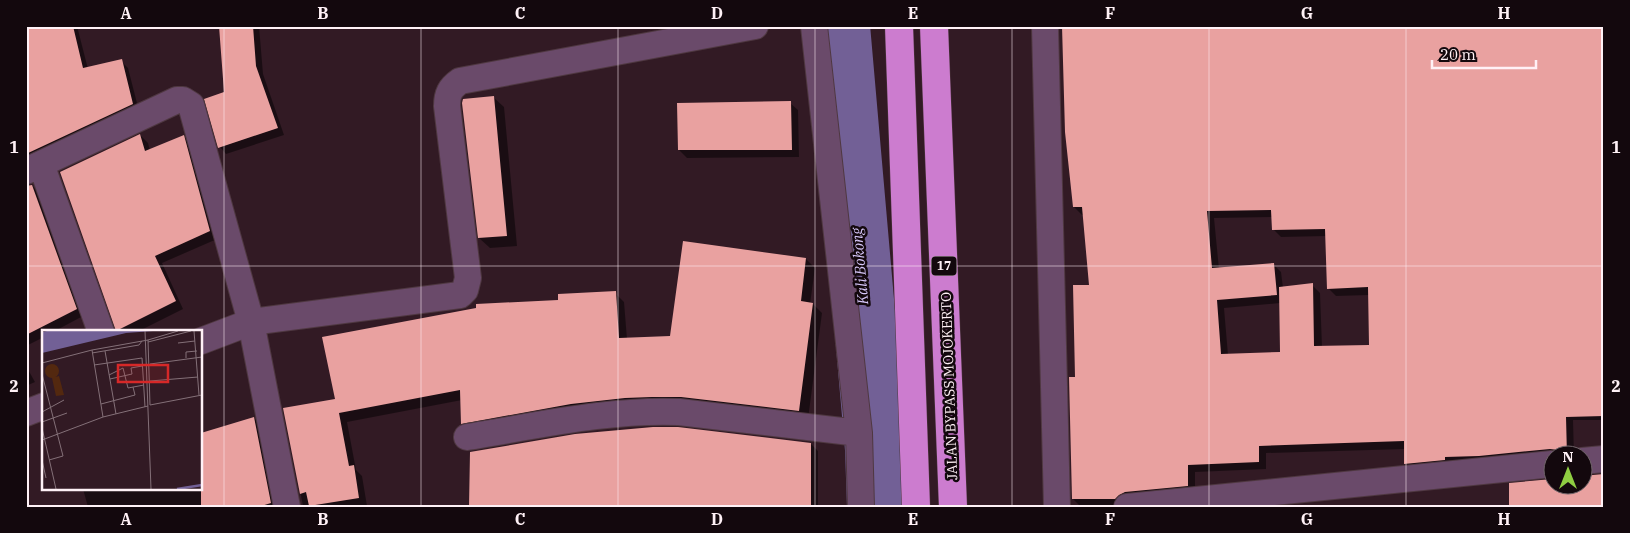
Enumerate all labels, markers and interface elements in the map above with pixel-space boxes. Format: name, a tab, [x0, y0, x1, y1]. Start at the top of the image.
text: A	[120, 3, 132, 23]
text: B	[317, 3, 329, 23]
text: C	[515, 3, 525, 23]
text: D	[711, 3, 723, 23]
text: E	[908, 3, 918, 23]
text: F	[1105, 3, 1115, 23]
text: G	[1301, 3, 1313, 23]
text: H	[1498, 3, 1511, 23]
scale bar	[1432, 38, 1536, 70]
text: 20 m	[1440, 45, 1476, 64]
text: 1	[9, 137, 19, 157]
text: 1	[1611, 137, 1621, 157]
water label: Kali Bokong	[847, 226, 872, 306]
road number: 17	[932, 256, 956, 276]
street label: JALAN BYPASS MOJOKERTO	[937, 291, 961, 481]
inset map	[42, 330, 202, 490]
text: 2	[9, 376, 19, 396]
text: 2	[1611, 376, 1621, 396]
north arrow	[1542, 446, 1592, 496]
text: N	[1562, 448, 1574, 466]
text: A	[120, 509, 132, 529]
text: B	[317, 509, 329, 529]
text: C	[515, 509, 525, 529]
text: D	[711, 509, 723, 529]
text: E	[908, 509, 918, 529]
text: F	[1105, 509, 1115, 529]
text: G	[1301, 509, 1313, 529]
text: H	[1498, 509, 1511, 529]

